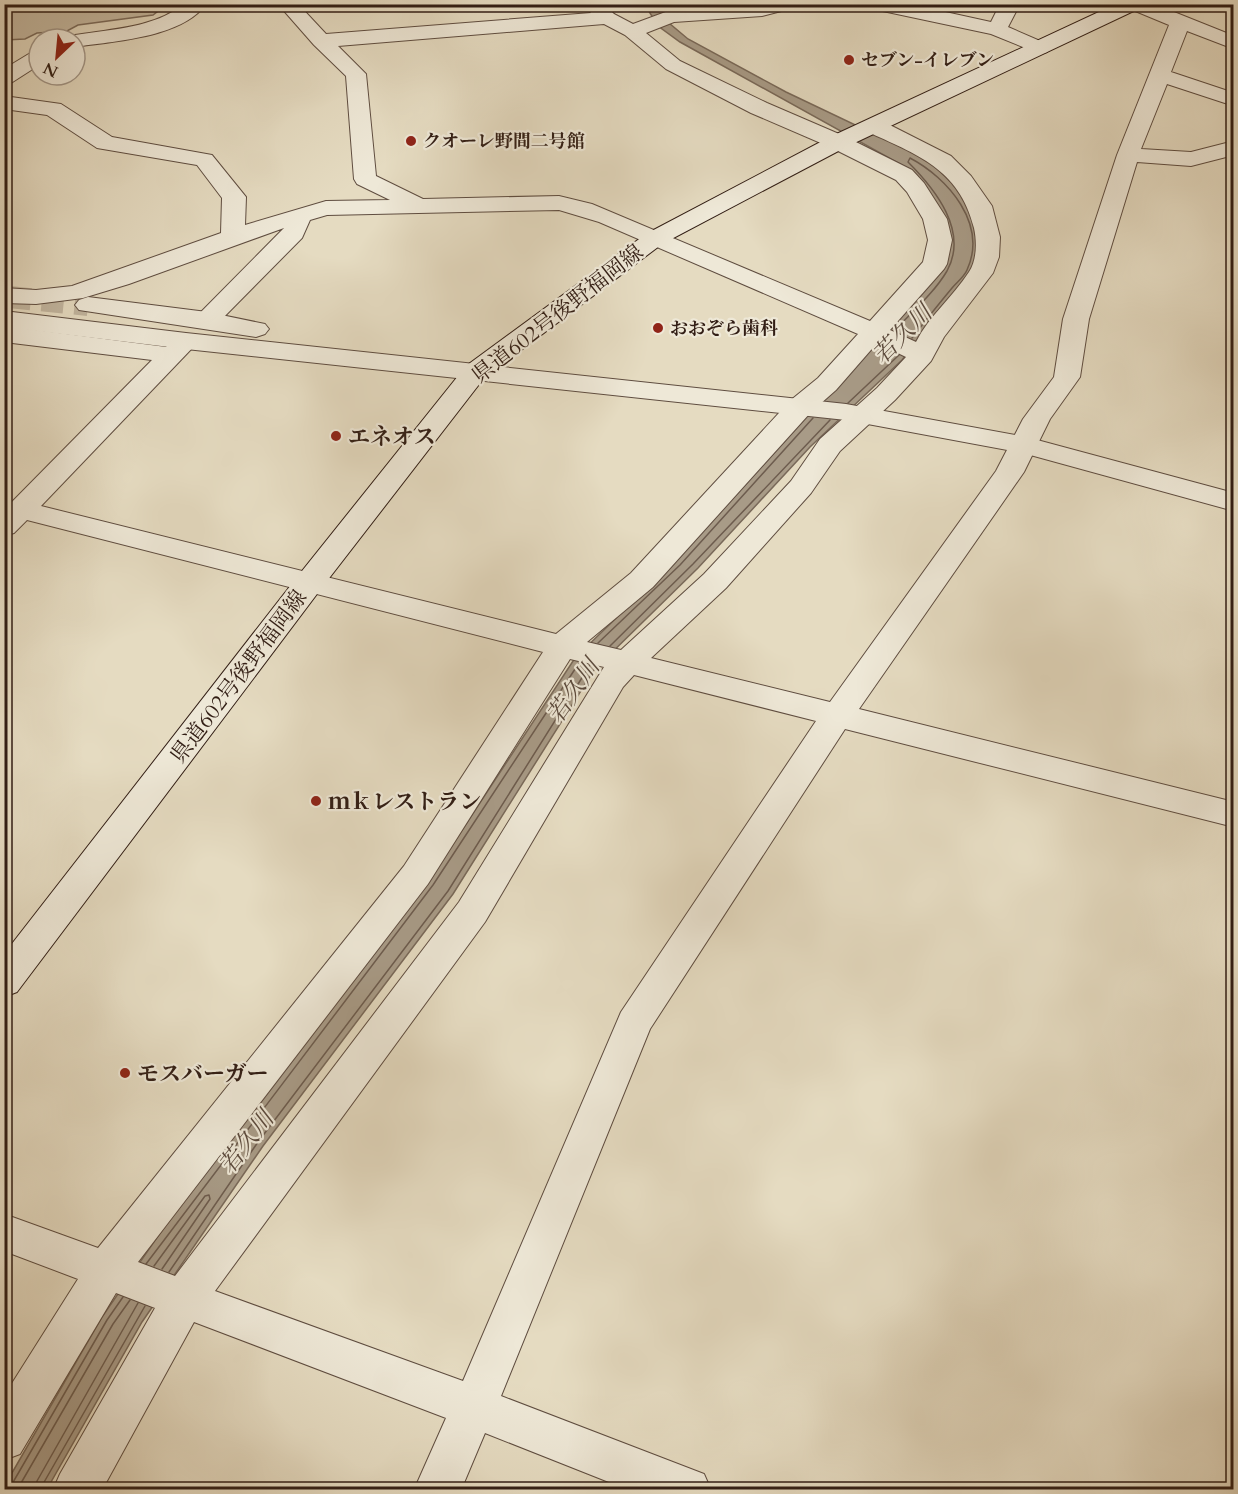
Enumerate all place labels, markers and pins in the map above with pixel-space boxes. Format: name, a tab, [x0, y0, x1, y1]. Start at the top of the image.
place label: セブン-イレブン	[861, 48, 994, 73]
marker: セブン-イレブン	[842, 53, 856, 67]
place label: クオーレ野間二号館	[423, 129, 585, 154]
marker: クオーレ野間二号館	[404, 134, 418, 148]
place label: おおぞら歯科	[670, 316, 778, 341]
marker: おおぞら歯科	[651, 321, 665, 335]
place label: エネオス	[348, 422, 436, 452]
marker: エネオス	[329, 429, 343, 443]
place label: ｍｋレストラン	[328, 787, 481, 817]
marker: ｍｋレストラン	[309, 794, 323, 808]
place label: モスバーガー	[137, 1059, 269, 1089]
marker: モスバーガー	[118, 1066, 132, 1080]

